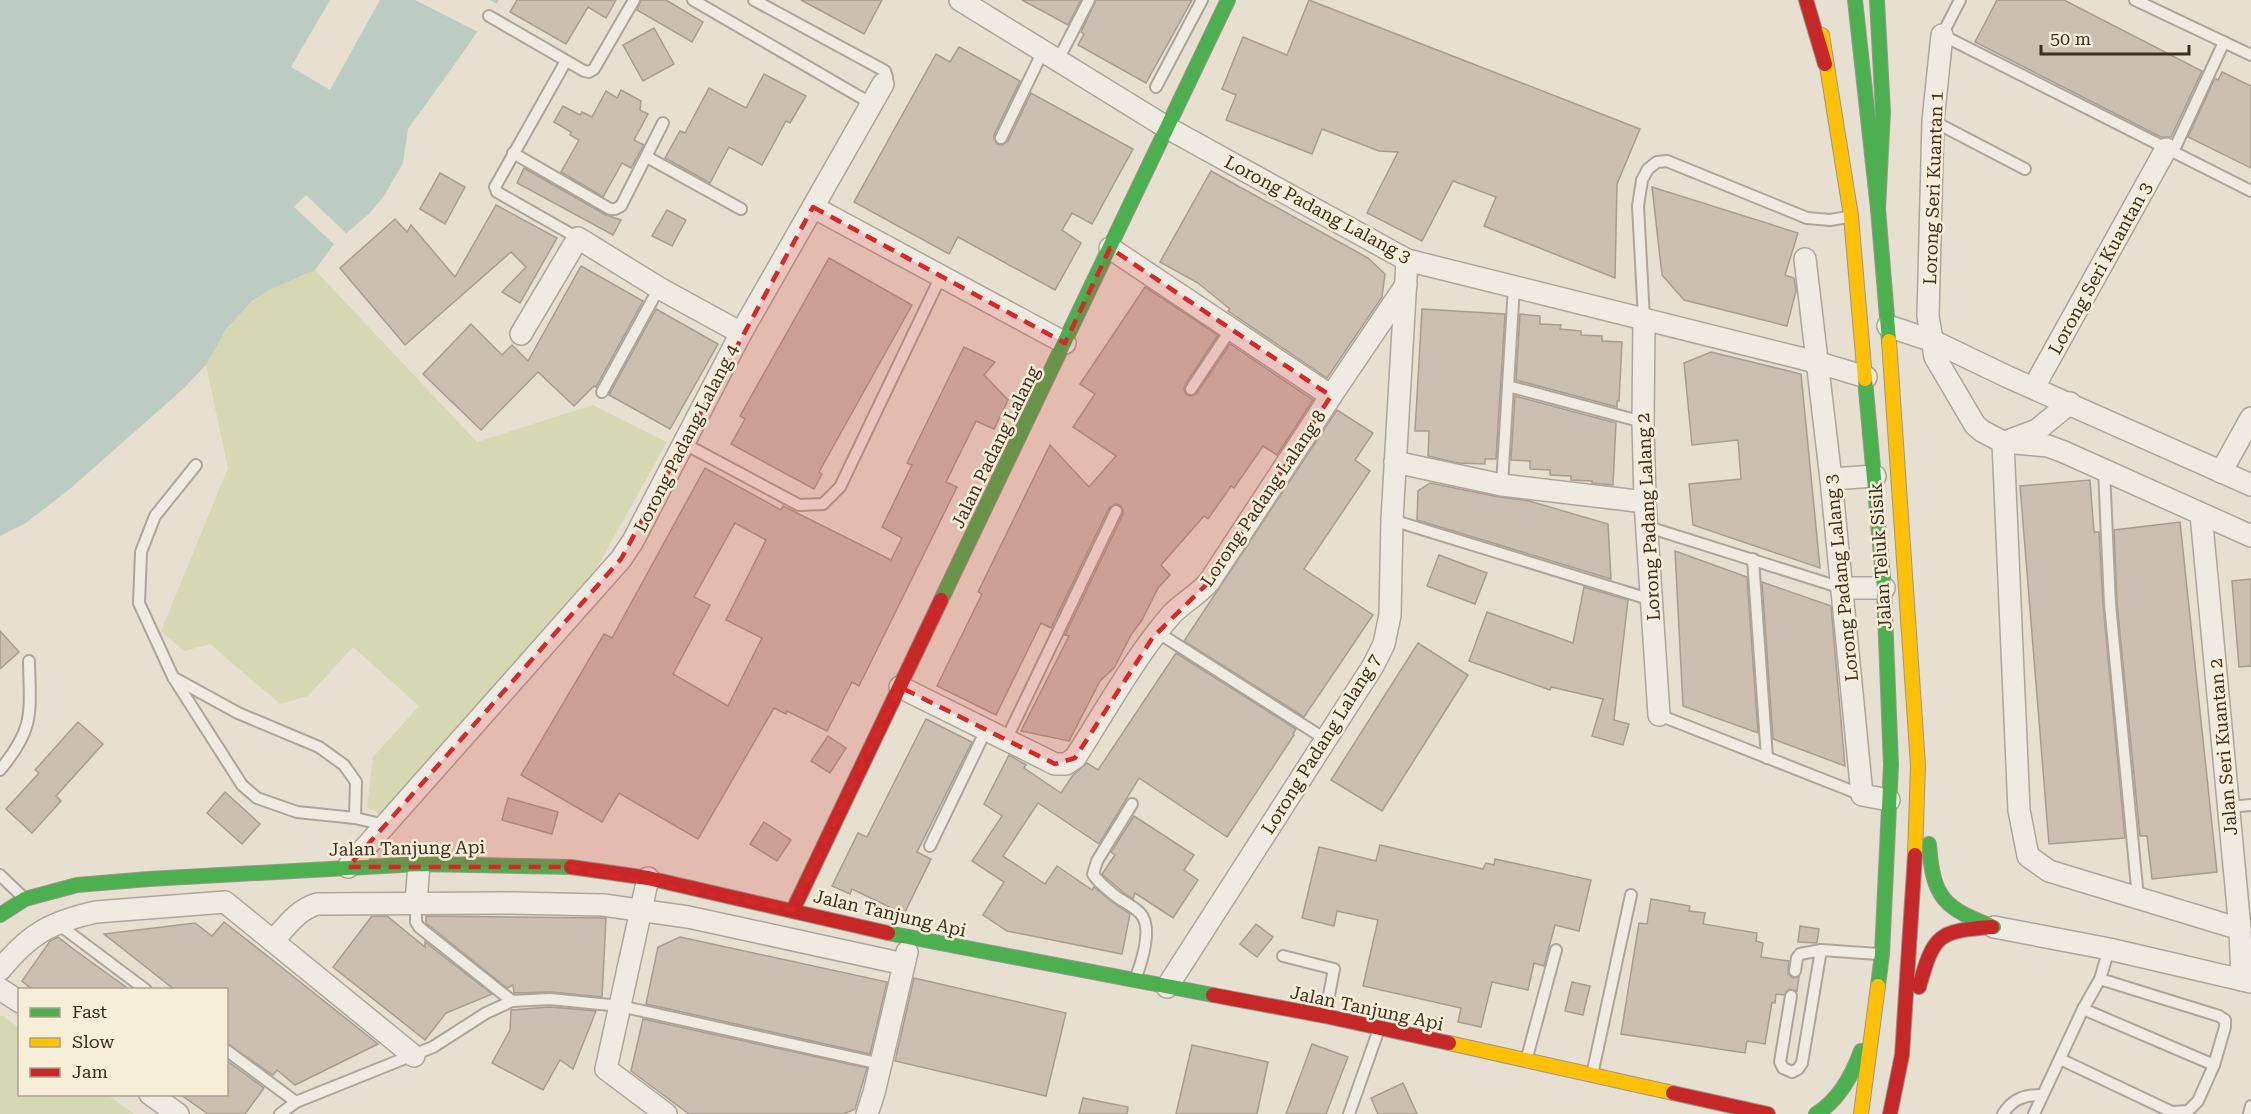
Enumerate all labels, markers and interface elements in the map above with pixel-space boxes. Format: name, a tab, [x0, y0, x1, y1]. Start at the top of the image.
scale bar	[2041, 18, 2190, 56]
text: 50 m	[2050, 28, 2091, 49]
street label: Lorong Seri Kuantan 1	[1919, 91, 1947, 285]
street label: Lorong Padang Lalang 3	[1221, 151, 1415, 267]
street label: Lorong Seri Kuantan 3	[2044, 178, 2156, 358]
street label: Lorong Padang Lalang 4	[629, 340, 743, 536]
street label: Jalan Padang Lalang	[947, 362, 1044, 531]
street label: Lorong Padang Lalang 8	[1196, 406, 1330, 590]
street label: Lorong Padang Lalang 2	[1632, 413, 1664, 621]
street label: Lorong Padang Lalang 3	[1820, 473, 1862, 683]
street label: Jalan Teluk Sisik	[1864, 482, 1896, 630]
street label: Lorong Padang Lalang 7	[1257, 650, 1385, 838]
street label: Jalan Seri Kuantan 2	[2205, 658, 2241, 836]
street label: Jalan Tanjung Api	[329, 836, 486, 860]
street label: Jalan Tanjung Api	[812, 885, 969, 941]
street label: Jalan Tanjung Api	[1288, 981, 1446, 1035]
legend	[18, 988, 228, 1096]
text: Fast	[72, 1001, 107, 1022]
text: Slow	[72, 1031, 114, 1052]
text: Jam	[72, 1061, 108, 1082]

